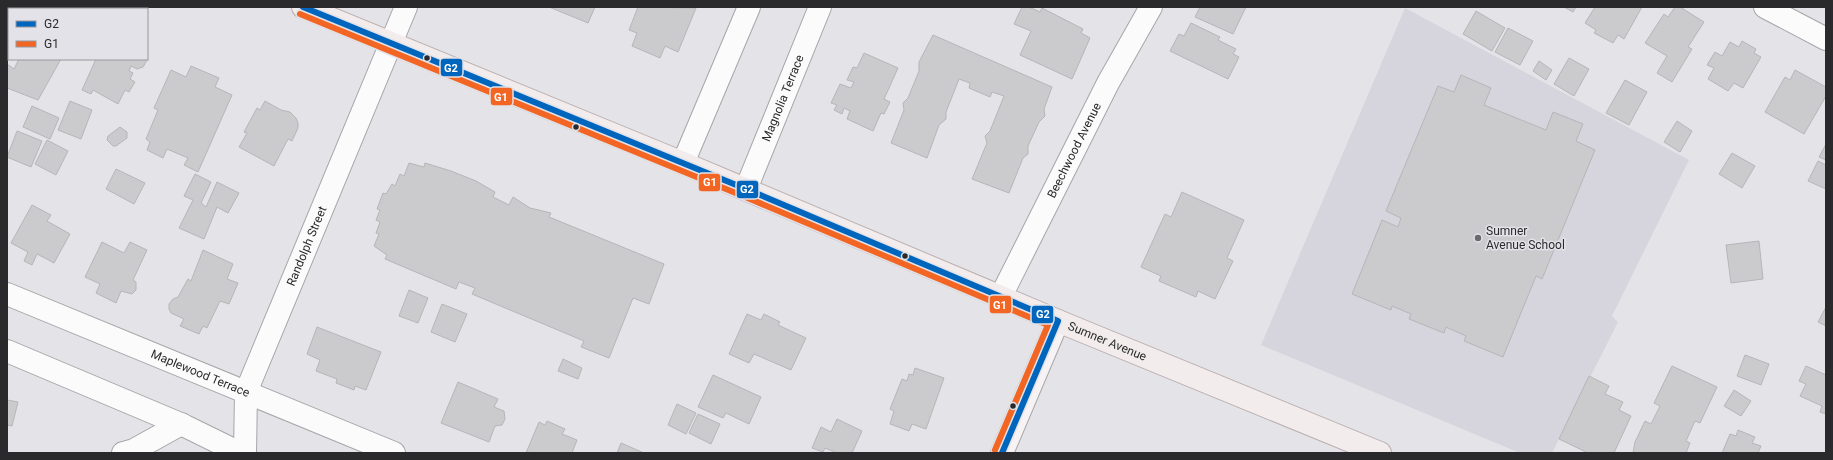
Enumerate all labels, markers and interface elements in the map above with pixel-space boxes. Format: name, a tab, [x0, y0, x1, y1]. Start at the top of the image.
legend	[8, 8, 148, 60]
text: G2	[44, 17, 59, 31]
text: G1	[44, 37, 59, 51]
unlabelled marker	[422, 53, 432, 63]
street label: Magnolia Terrace	[759, 53, 807, 144]
line badge: G2	[440, 58, 463, 77]
text: G2	[444, 62, 458, 75]
line badge: G1	[490, 87, 513, 106]
text: G1	[494, 91, 508, 104]
street label: Beechwood Avenue	[1044, 100, 1104, 200]
unlabelled marker	[571, 122, 581, 132]
line badge: G1	[698, 173, 721, 192]
text: G1	[703, 176, 717, 189]
line badge: G2	[736, 180, 759, 199]
text: G2	[740, 183, 754, 196]
street label: Randolph Street	[284, 204, 329, 288]
place label: Sumner Avenue School	[1486, 224, 1565, 252]
marker: Sumner Avenue School	[1473, 233, 1483, 243]
unlabelled marker	[900, 251, 910, 261]
line badge: G1	[989, 295, 1012, 314]
text: G1	[993, 299, 1007, 312]
line badge: G2	[1031, 305, 1054, 324]
text: G2	[1036, 308, 1050, 321]
street label: Sumner Avenue	[1066, 319, 1149, 364]
street label: Maplewood Terrace	[149, 347, 252, 400]
unlabelled marker	[1008, 401, 1018, 411]

